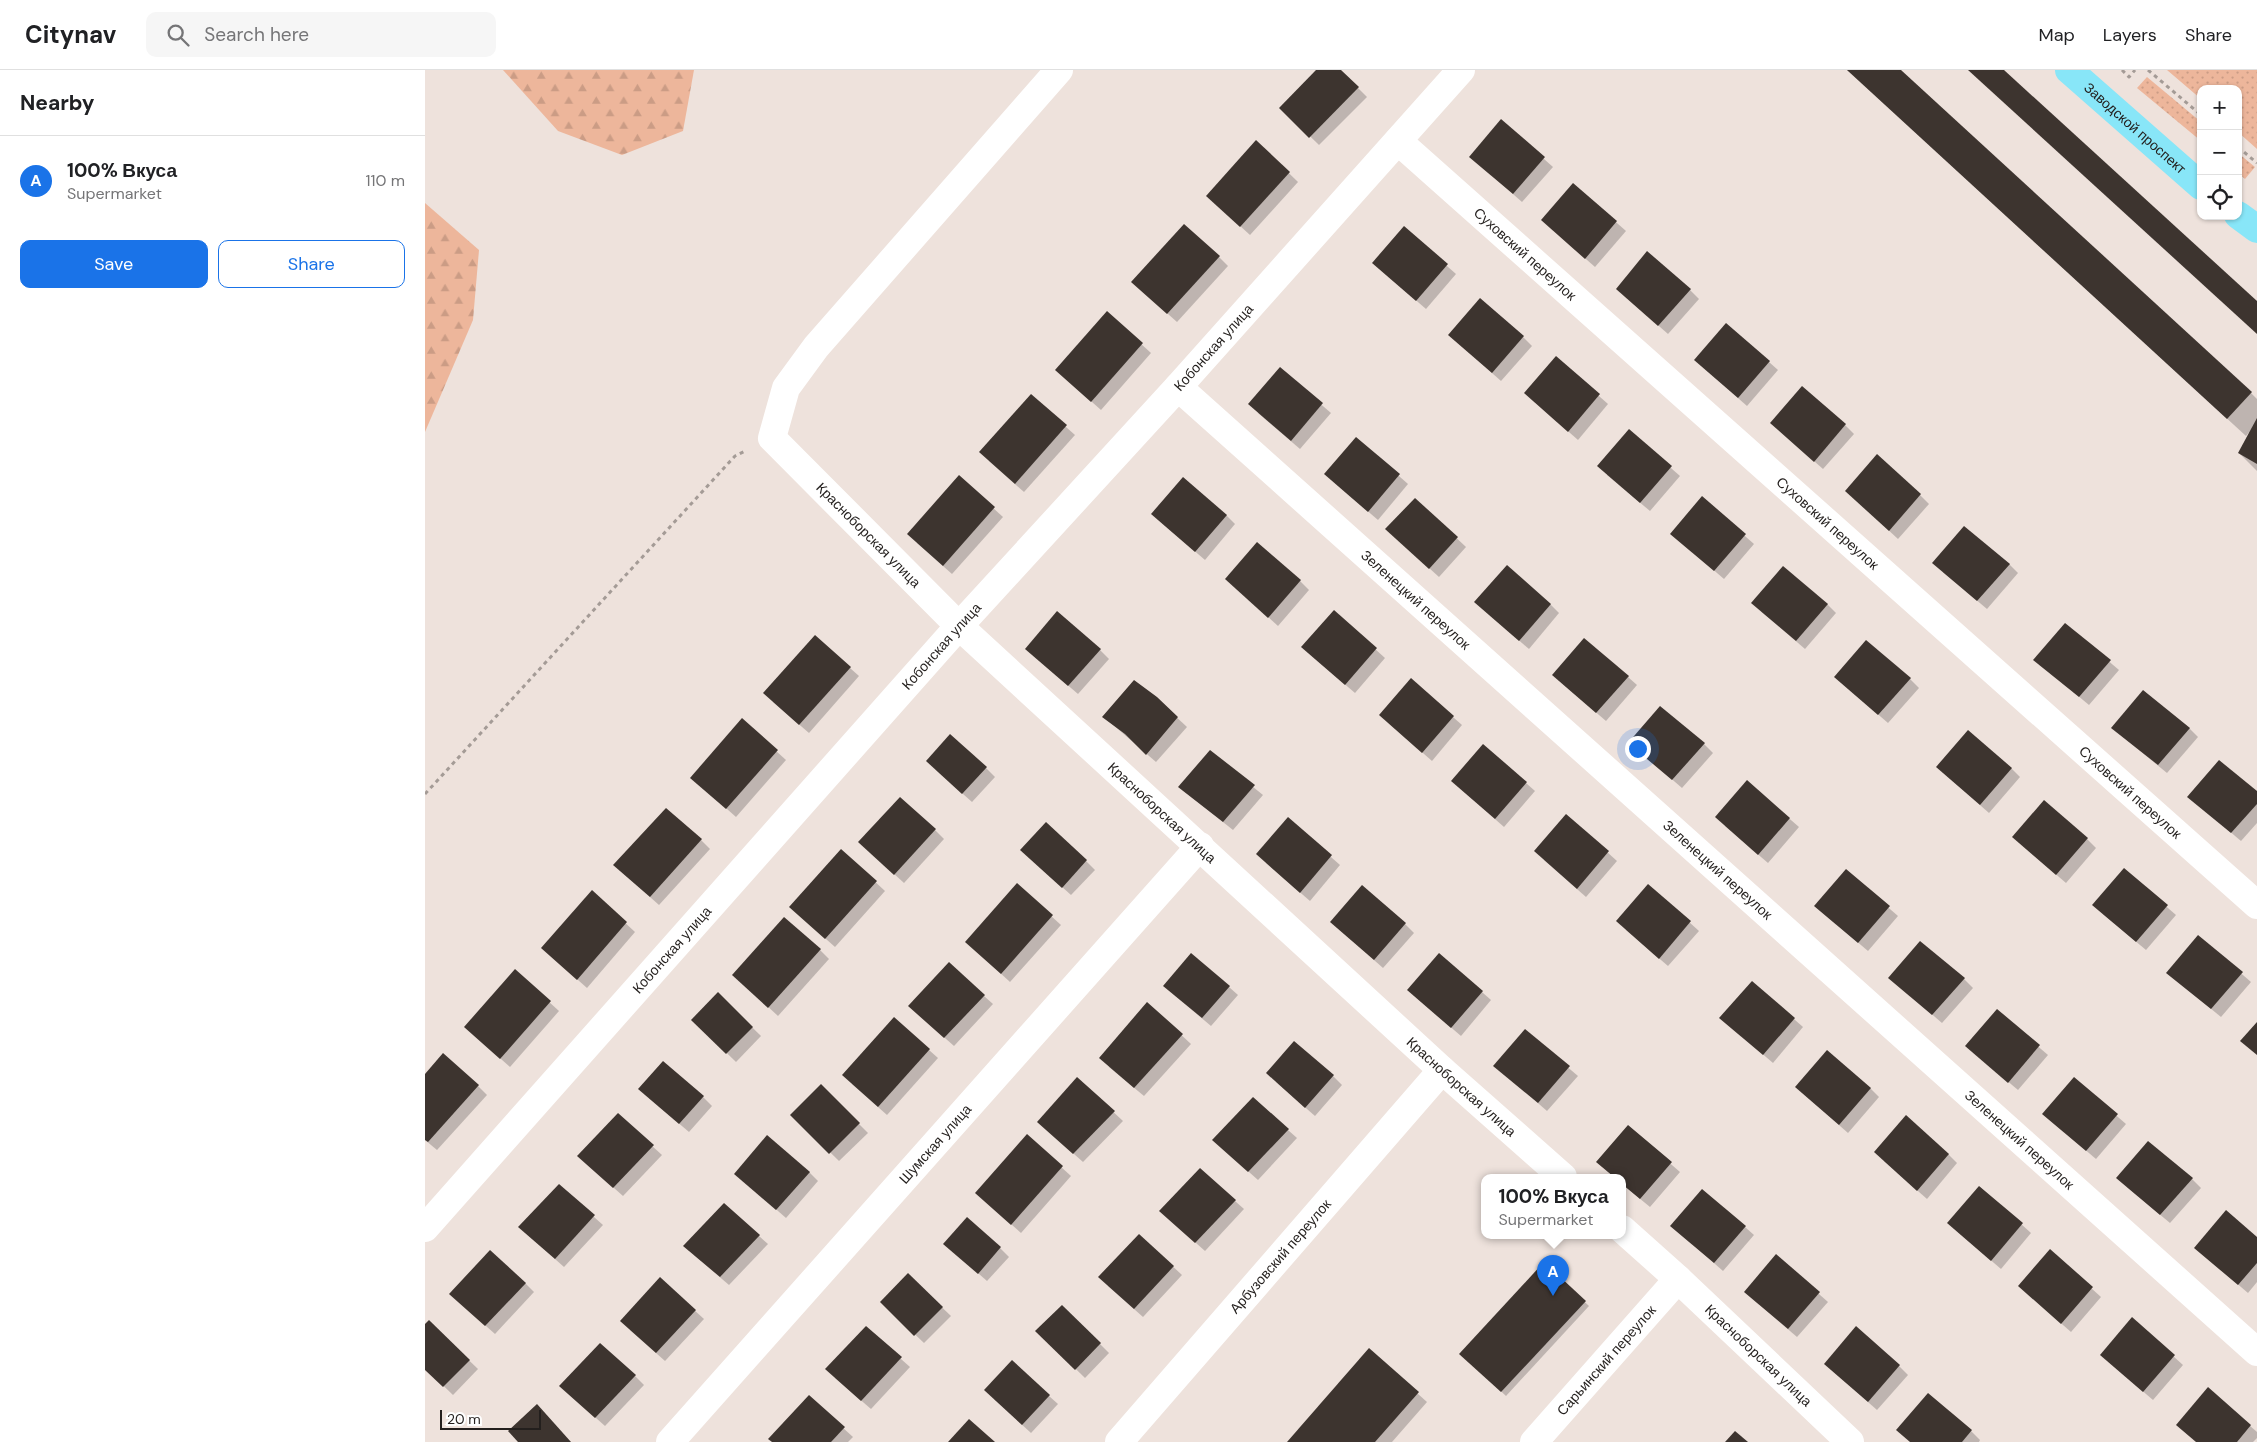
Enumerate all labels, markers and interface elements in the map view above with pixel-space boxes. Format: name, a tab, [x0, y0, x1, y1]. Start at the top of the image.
search box	[146, 12, 496, 57]
text: Citynav	[25, 19, 116, 50]
icon: search	[164, 21, 192, 49]
text: Search here	[204, 22, 309, 47]
text: Map	[2039, 23, 2075, 47]
text: Layers	[2103, 23, 2157, 47]
text: Share	[2185, 23, 2232, 47]
street label: Заводской проспект	[2080, 78, 2190, 178]
map controls	[2197, 85, 2242, 220]
button: +	[2197, 85, 2242, 130]
text: Nearby	[20, 89, 94, 117]
button: −	[2197, 130, 2242, 175]
text: 100% Вкуса	[67, 158, 177, 183]
text: A	[30, 170, 42, 191]
text: 110 m	[366, 170, 405, 191]
button: locate	[2197, 175, 2242, 220]
text: Supermarket	[67, 183, 162, 204]
street label: Суховский переулок	[1470, 204, 1581, 305]
button: Save	[20, 240, 208, 288]
button: Share	[218, 240, 405, 288]
street label: Кобонская улица	[1170, 300, 1257, 395]
street label: Суховский переулок	[1773, 473, 1883, 574]
street label: Красноборская улица	[812, 479, 925, 591]
street label: Зеленецкий переулок	[1357, 546, 1475, 654]
street label: Кобонская улица	[898, 599, 985, 693]
your location	[1625, 736, 1651, 762]
street label: Суховский переулок	[2075, 742, 2186, 843]
street label: Красноборская улица	[1104, 758, 1220, 867]
street label: Зеленецкий переулок	[1659, 816, 1777, 924]
street label: Кобонская улица	[628, 902, 715, 997]
street label: Красноборская улица	[1403, 1033, 1520, 1141]
street label: Зеленецкий переулок	[1961, 1086, 2079, 1194]
street label: Шумская улица	[895, 1100, 975, 1187]
popup	[1481, 1174, 1626, 1239]
text: 100% Вкуса	[1499, 1184, 1608, 1209]
street label: Арбузовский переулок	[1226, 1195, 1335, 1317]
text: Supermarket	[1499, 1209, 1593, 1230]
pin: A	[1537, 1255, 1569, 1296]
street label: Красноборская улица	[1701, 1300, 1816, 1410]
street label: Сарьинский переулок	[1553, 1301, 1660, 1419]
scale bar	[440, 1407, 541, 1430]
text: 20 m	[447, 1410, 481, 1428]

